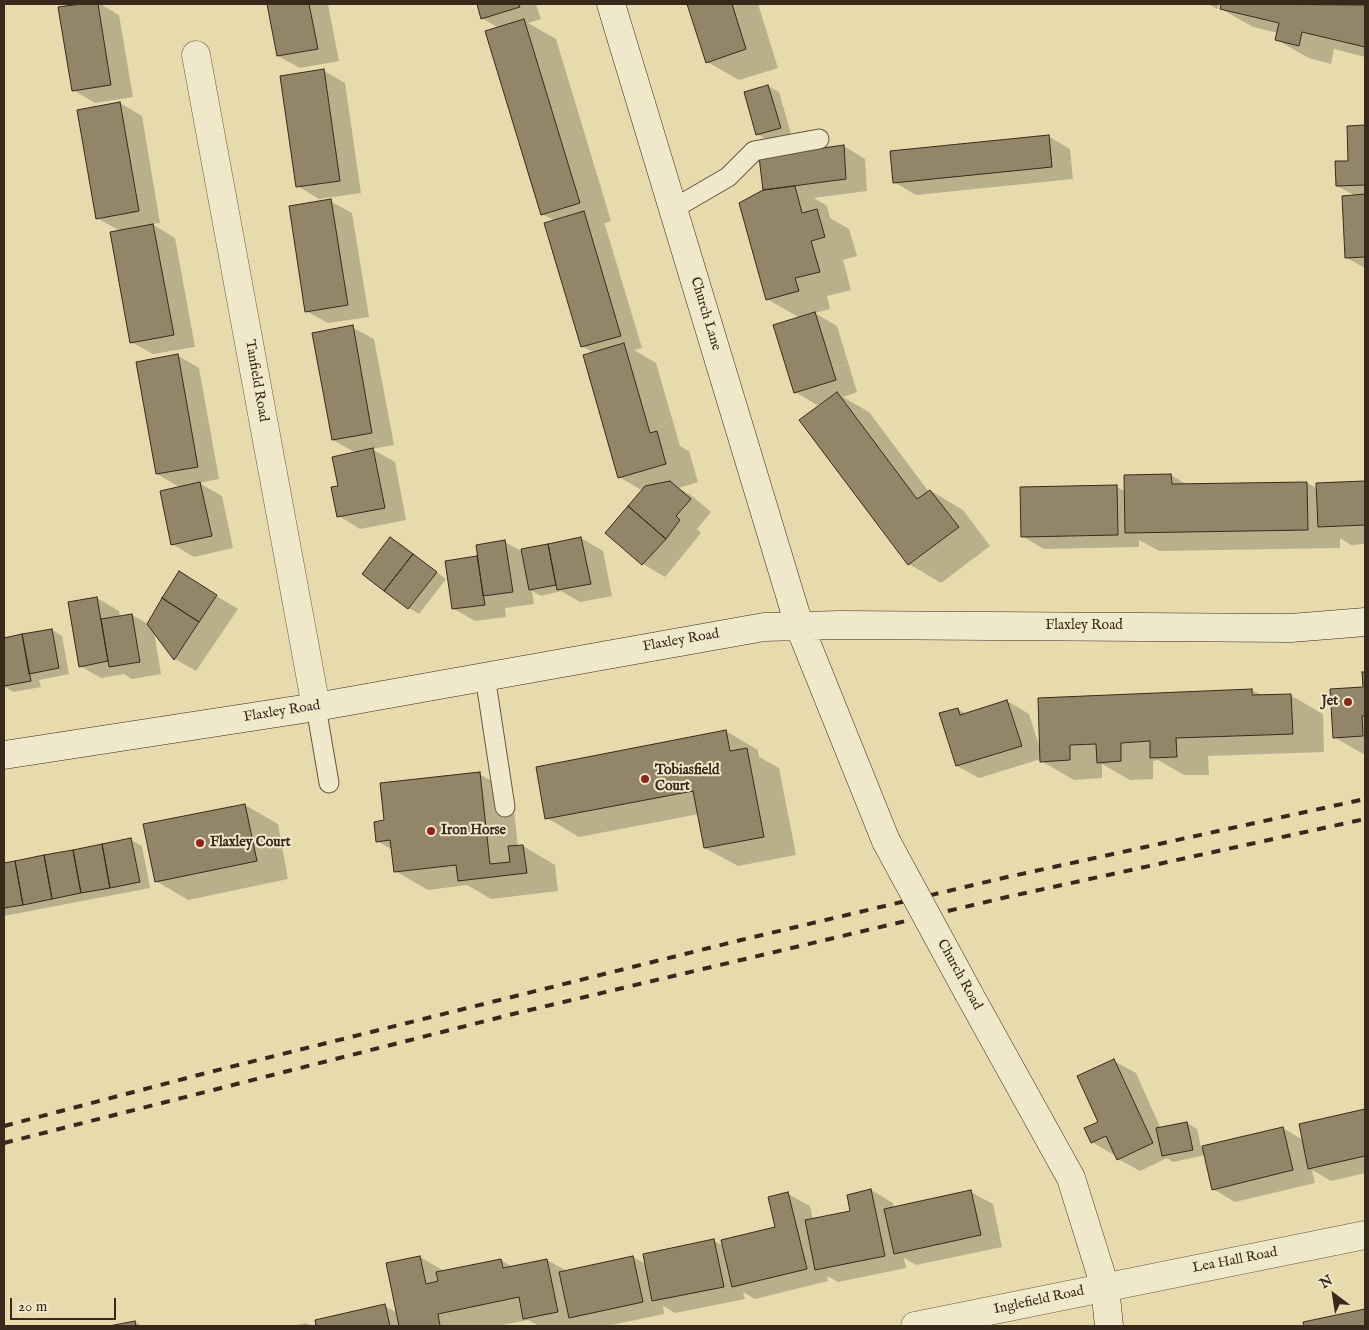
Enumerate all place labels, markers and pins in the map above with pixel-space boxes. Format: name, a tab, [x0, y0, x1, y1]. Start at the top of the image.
place label: Jet	[1321, 694, 1338, 710]
marker: Jet	[1342, 696, 1354, 708]
place label: Tobiasfield Court	[655, 763, 719, 796]
marker: Tobiasfield Court	[639, 773, 651, 785]
place label: Iron Horse	[441, 823, 506, 839]
marker: Iron Horse	[425, 825, 437, 837]
place label: Flaxley Court	[210, 835, 290, 851]
marker: Flaxley Court	[194, 837, 206, 849]

